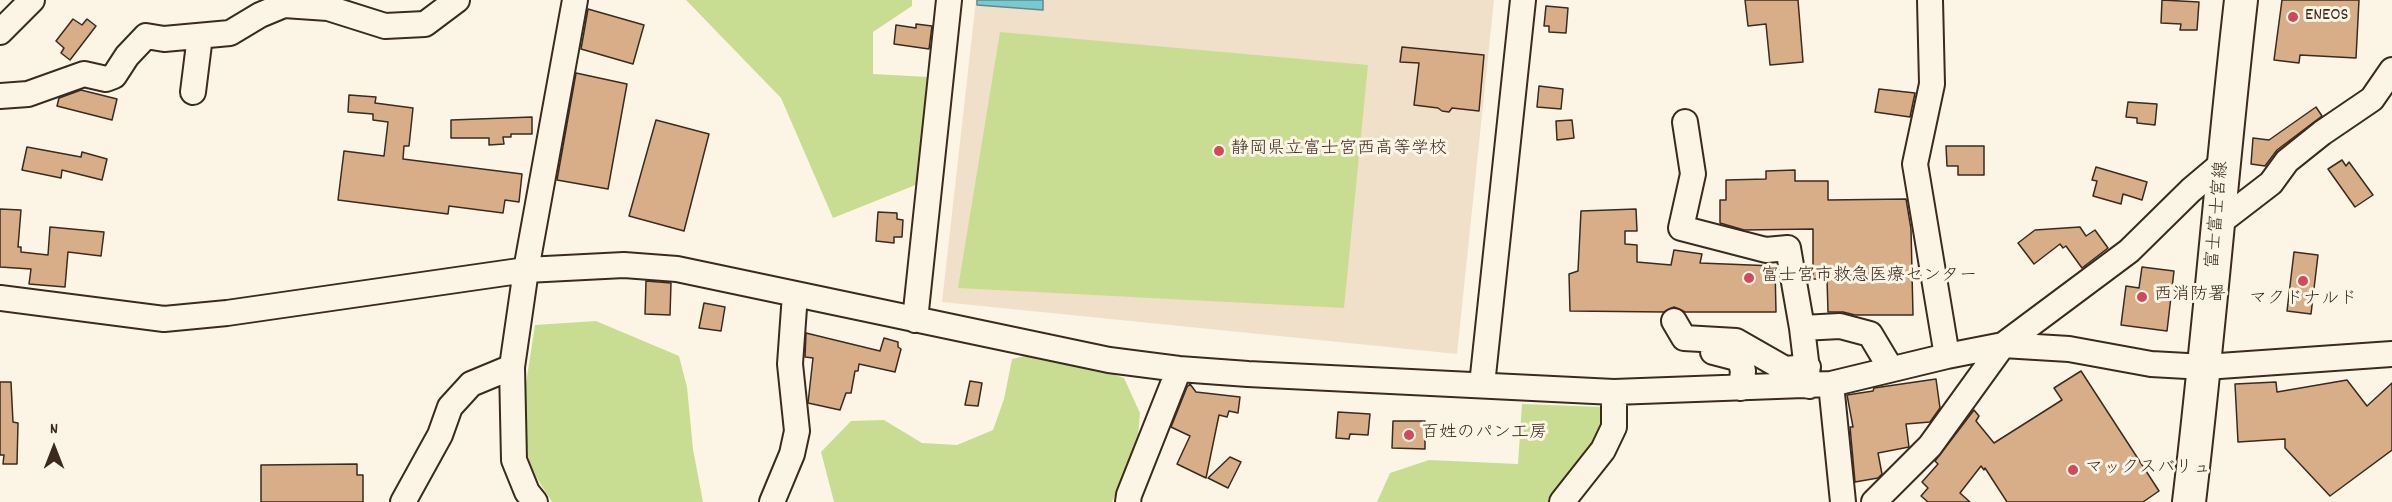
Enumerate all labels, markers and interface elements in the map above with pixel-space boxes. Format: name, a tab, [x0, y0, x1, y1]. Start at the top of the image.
place label: ENEOS	[2305, 6, 2349, 28]
marker: ENEOS	[2286, 10, 2300, 24]
place label: 静岡県立富士宮西高等学校	[1231, 140, 1447, 162]
marker: 静岡県立富士宮西高等学校	[1212, 144, 1226, 158]
street label: 富士富士宮線	[2204, 160, 2234, 270]
place label: 富士宮市救急医療センター	[1761, 267, 1977, 289]
marker: 富士宮市救急医療センター	[1742, 271, 1756, 285]
marker: マクドナルド	[2296, 274, 2310, 288]
place label: 西消防署	[2154, 286, 2226, 308]
marker: 西消防署	[2135, 290, 2149, 304]
place label: マクドナルド	[2249, 290, 2357, 312]
north arrow	[24, 418, 84, 478]
text: N	[50, 418, 58, 441]
place label: 百姓のパン工房	[1421, 424, 1547, 446]
marker: 百姓のパン工房	[1402, 428, 1416, 442]
place label: マックスバリュ	[2085, 459, 2211, 481]
marker: マックスバリュ	[2066, 463, 2080, 477]

